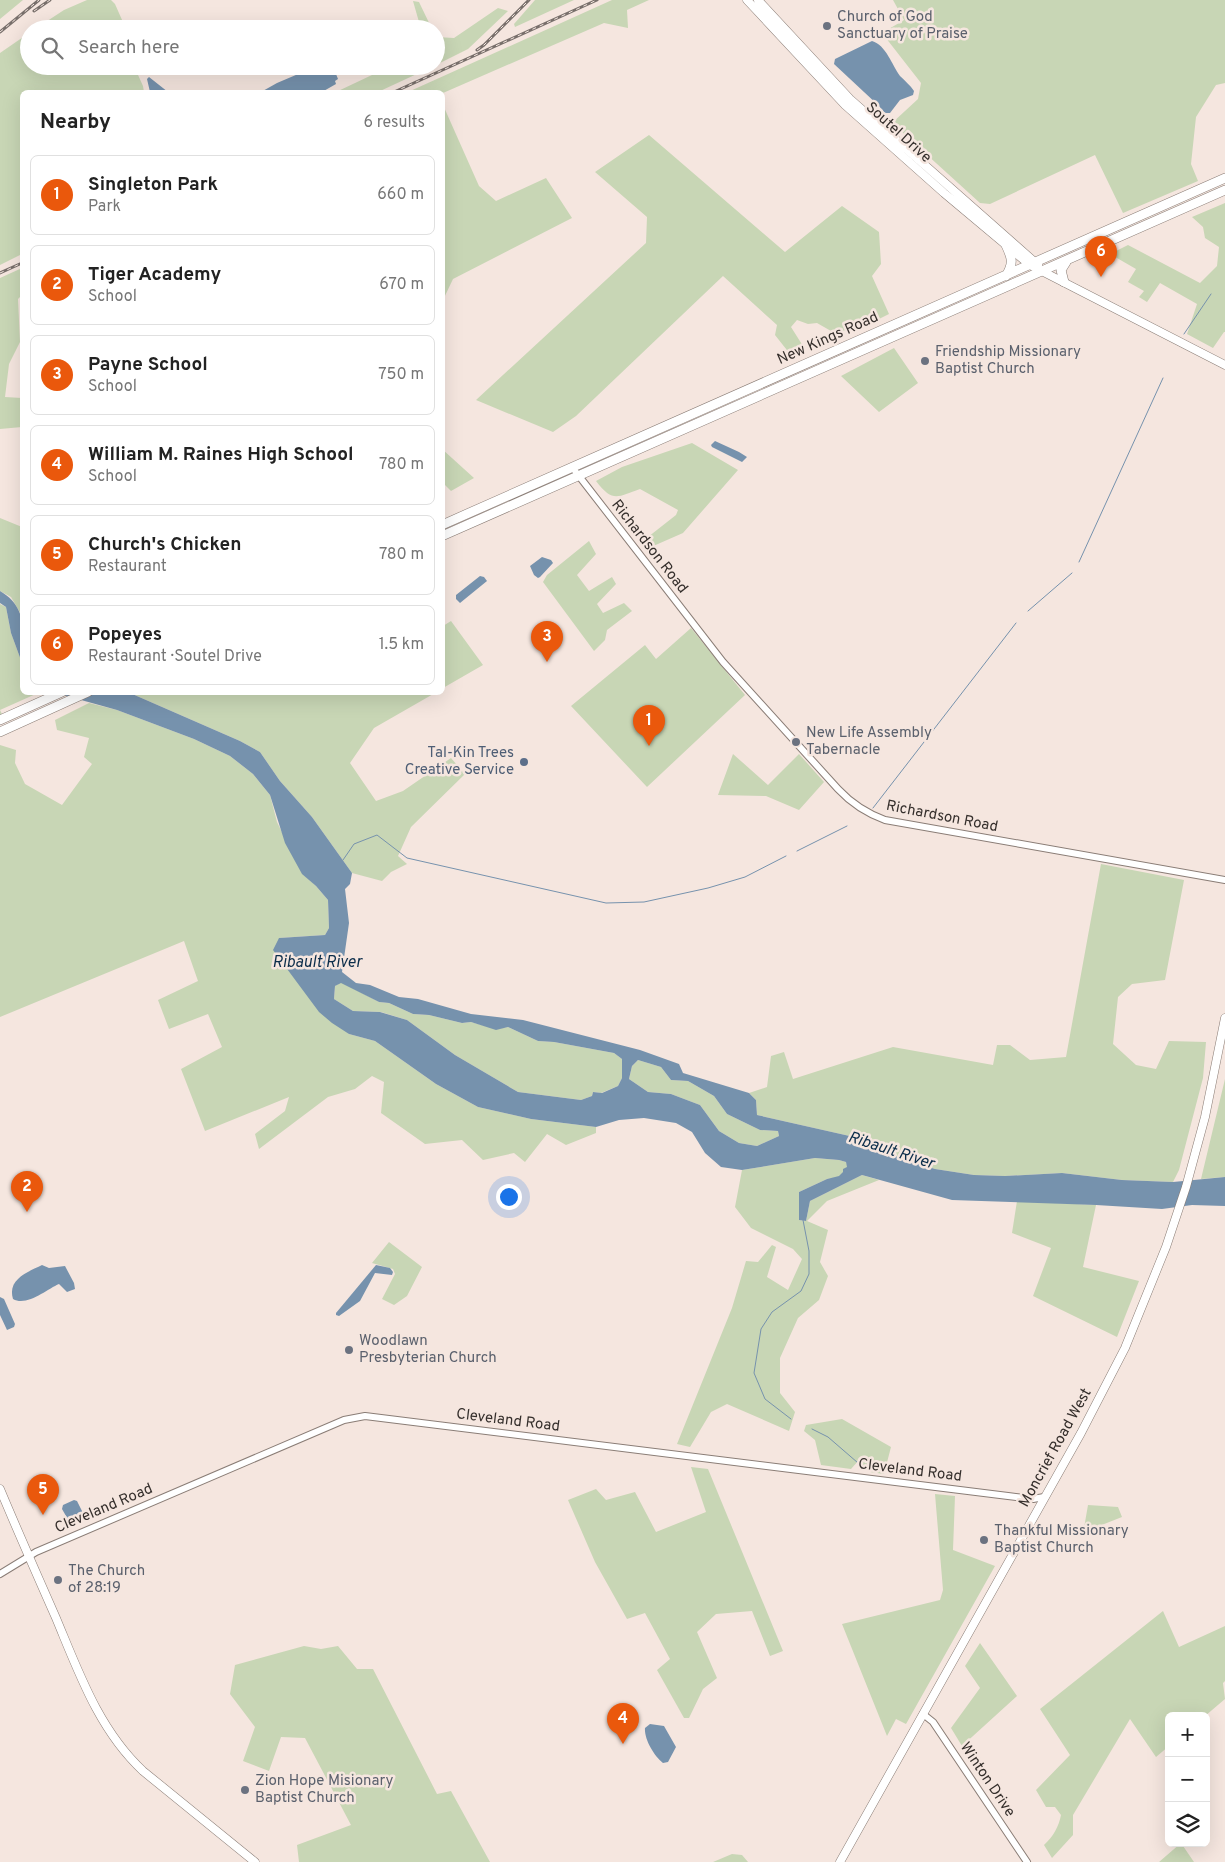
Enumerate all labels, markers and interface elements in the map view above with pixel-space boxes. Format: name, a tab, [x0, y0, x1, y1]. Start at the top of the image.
place label: Church of God Sanctuary of Praise	[837, 8, 968, 44]
search box	[20, 20, 445, 75]
marker: Church of God Sanctuary of Praise	[821, 20, 833, 32]
icon: search	[38, 34, 66, 62]
text: Search here	[78, 36, 180, 60]
street label: Soutel Drive	[861, 98, 935, 168]
text: Nearby	[40, 109, 111, 136]
text: 6 results	[363, 113, 425, 133]
text: Singleton Park	[88, 173, 218, 197]
text: 1	[54, 185, 60, 205]
text: 660 m	[377, 185, 424, 205]
text: Park	[88, 197, 121, 217]
pin: 6	[1085, 236, 1117, 277]
text: Tiger Academy	[88, 263, 221, 287]
text: 2	[52, 275, 62, 295]
text: 670 m	[379, 275, 424, 295]
text: School	[88, 287, 137, 307]
street label: New Kings Road	[774, 308, 882, 370]
place label: Friendship Missionary Baptist Church	[935, 343, 1081, 379]
text: Payne School	[88, 353, 208, 377]
marker: Friendship Missionary Baptist Church	[919, 355, 931, 367]
text: 3	[52, 365, 62, 385]
text: 750 m	[378, 365, 424, 385]
text: School	[88, 377, 137, 397]
text: William M. Raines High School	[88, 443, 353, 467]
text: 4	[52, 455, 62, 475]
text: 780 m	[379, 455, 424, 475]
text: School	[88, 467, 137, 487]
street label: Richardson Road	[607, 496, 691, 598]
text: Church's Chicken	[88, 533, 241, 557]
text: 5	[52, 545, 62, 565]
text: 780 m	[379, 545, 424, 565]
text: Restaurant	[88, 557, 167, 577]
pin: 3	[531, 621, 563, 662]
text: Popeyes	[88, 623, 162, 647]
text: 6	[52, 635, 62, 655]
text: 1.5 km	[379, 635, 424, 655]
text: Restaurant · Soutel Drive	[88, 647, 262, 667]
pin: 1	[633, 705, 665, 746]
place label: New Life Assembly Tabernacle	[806, 724, 932, 760]
marker: New Life Assembly Tabernacle	[790, 736, 802, 748]
place label: Tal-Kin Trees Creative Service	[405, 744, 514, 780]
marker: Tal-Kin Trees Creative Service	[518, 756, 530, 768]
street label: Richardson Road	[884, 797, 1000, 837]
water label: Ribault River	[272, 953, 364, 973]
water label: Ribault River	[845, 1128, 938, 1175]
pin: 2	[11, 1171, 43, 1212]
your location	[496, 1184, 522, 1210]
place label: Woodlawn Presbyterian Church	[359, 1332, 497, 1368]
marker: Woodlawn Presbyterian Church	[343, 1344, 355, 1356]
street label: Moncrief Road West	[1015, 1385, 1097, 1511]
street label: Cleveland Road	[455, 1405, 561, 1437]
street label: Cleveland Road	[857, 1455, 963, 1487]
pin: 5	[27, 1474, 59, 1515]
street label: Cleveland Road	[52, 1480, 156, 1538]
place label: Thankful Missionary Baptist Church	[994, 1522, 1129, 1558]
marker: Thankful Missionary Baptist Church	[978, 1534, 990, 1546]
place label: The Church of 28:19	[68, 1562, 145, 1598]
marker: The Church of 28:19	[52, 1574, 64, 1586]
pin: 4	[607, 1703, 639, 1744]
map controls	[1165, 1712, 1210, 1847]
button: +	[1165, 1712, 1210, 1757]
street label: Winton Drive	[955, 1739, 1019, 1821]
button: −	[1165, 1757, 1210, 1802]
place label: Zion Hope Misionary Baptist Church	[255, 1772, 394, 1808]
marker: Zion Hope Misionary Baptist Church	[239, 1784, 251, 1796]
button: layers	[1165, 1802, 1210, 1847]

